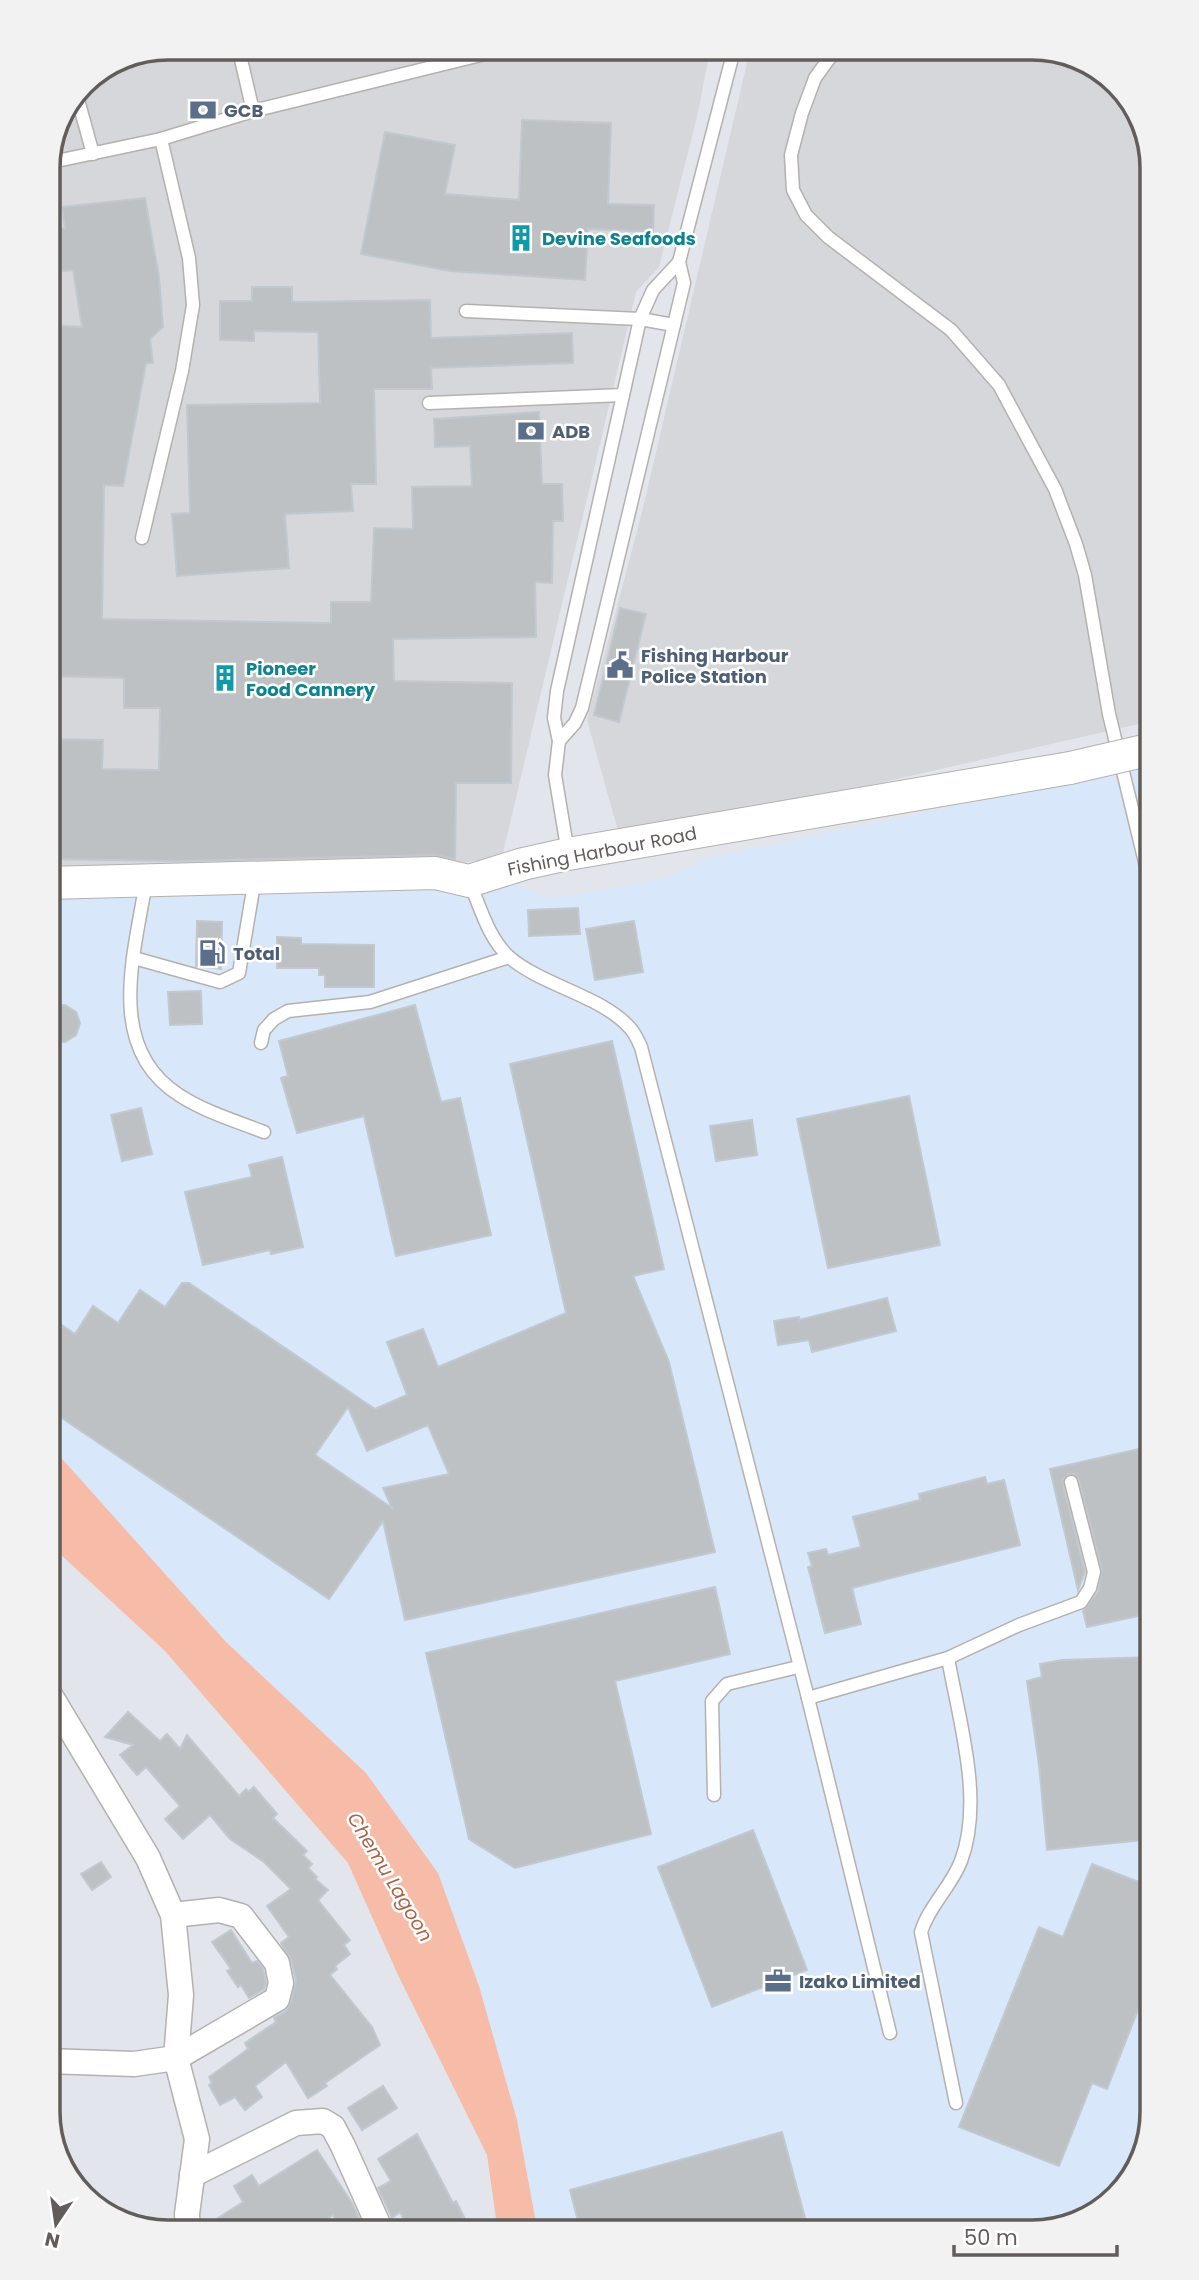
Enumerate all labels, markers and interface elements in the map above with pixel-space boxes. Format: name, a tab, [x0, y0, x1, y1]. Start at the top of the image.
bank icon: GCB	[188, 95, 218, 125]
place label: GCB	[224, 98, 263, 123]
building icon: Devine Seafoods	[506, 223, 536, 253]
place label: Devine Seafoods	[542, 226, 696, 251]
bank icon: ADB	[516, 416, 546, 446]
place label: ADB	[552, 419, 590, 444]
place label: Fishing Harbour Police Station	[641, 643, 789, 689]
public building icon: Fishing Harbour Police Station	[605, 650, 635, 680]
place label: Pioneer Food Cannery	[246, 656, 376, 702]
building icon: Pioneer Food Cannery	[210, 663, 240, 693]
street label: Fishing Harbour Road	[505, 820, 699, 882]
fuel station icon: Total	[197, 938, 227, 968]
place label: Total	[233, 941, 280, 966]
water label: Chemu Lagoon	[341, 1807, 439, 1947]
office icon: Izako Limited	[763, 1966, 793, 1996]
place label: Izako Limited	[799, 1969, 921, 1994]
north arrow	[21, 2189, 91, 2259]
scale bar	[954, 2214, 1117, 2258]
text: 50 m	[964, 2223, 1018, 2252]
text: N	[42, 2225, 62, 2255]

